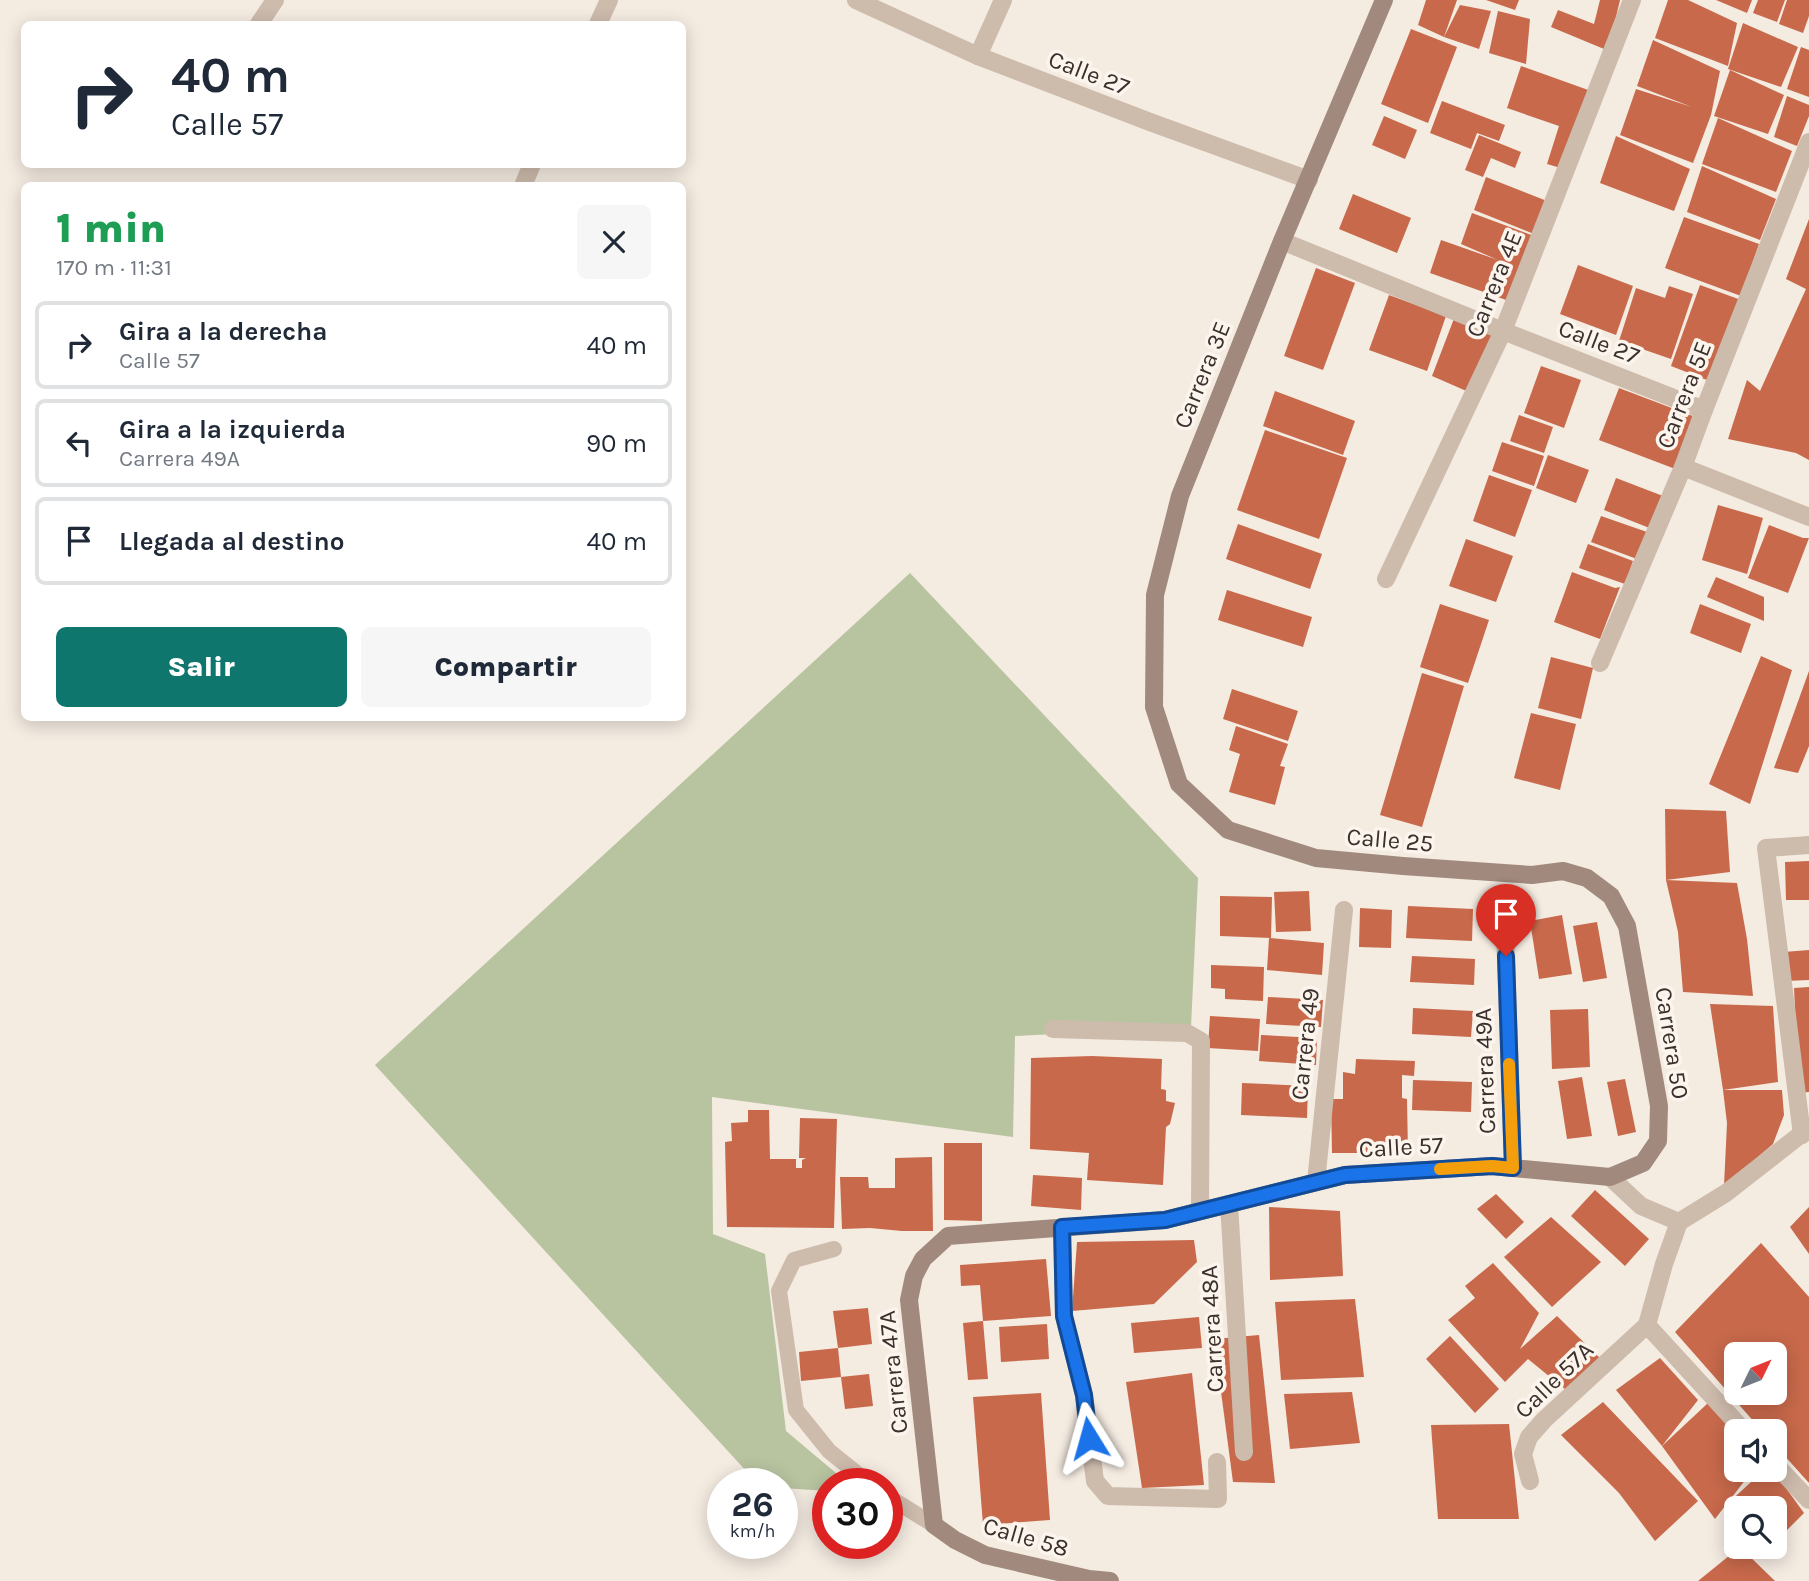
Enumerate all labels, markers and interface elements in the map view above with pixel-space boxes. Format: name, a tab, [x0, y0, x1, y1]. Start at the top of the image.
street label: Calle 27	[1045, 45, 1133, 101]
text: 40 m	[171, 47, 290, 104]
icon: right	[56, 49, 147, 140]
text: Calle 57	[171, 106, 283, 143]
text: 1 min	[56, 203, 166, 253]
button: close	[577, 205, 651, 279]
street label: Carrera 4E	[1460, 227, 1528, 341]
text: 170 m · 11:31	[56, 254, 172, 281]
street label: Calle 27	[1555, 314, 1643, 370]
text: Gira a la derecha	[119, 316, 328, 347]
street label: Carrera 3E	[1168, 317, 1236, 433]
icon: right	[60, 326, 98, 364]
text: 40 m	[587, 330, 647, 361]
street label: Carrera 5E	[1651, 338, 1717, 452]
text: Calle 57	[119, 347, 200, 374]
text: Gira a la izquierda	[119, 414, 346, 445]
icon: left	[60, 424, 98, 462]
text: 90 m	[586, 428, 647, 459]
text: Carrera 49A	[119, 445, 240, 472]
icon: arrive	[60, 522, 98, 560]
text: Llegada al destino	[119, 526, 345, 557]
text: 40 m	[587, 526, 647, 557]
button: Salir	[56, 627, 347, 707]
button: Compartir	[361, 627, 651, 707]
street label: Calle 25	[1346, 822, 1434, 858]
pin	[1476, 884, 1536, 956]
icon: arrive	[1487, 895, 1525, 933]
street label: Carrera 50	[1649, 985, 1695, 1101]
street label: Carrera 49	[1285, 987, 1325, 1101]
street label: Carrera 49A	[1469, 1007, 1501, 1135]
street label: Calle 57	[1358, 1131, 1444, 1163]
street label: Carrera 48A	[1195, 1265, 1229, 1393]
street label: Carrera 47A	[873, 1309, 913, 1435]
street label: Calle 57A	[1509, 1336, 1599, 1424]
north arrow	[1724, 1342, 1787, 1405]
map controls	[1724, 1342, 1787, 1559]
position arrow	[1052, 1401, 1126, 1475]
button: sound	[1724, 1419, 1787, 1482]
speed limit sign: 30	[812, 1468, 903, 1559]
text: 26	[731, 1484, 774, 1525]
button: search	[1724, 1496, 1787, 1559]
street label: Calle 58	[980, 1511, 1072, 1563]
text: km/h	[730, 1520, 775, 1542]

